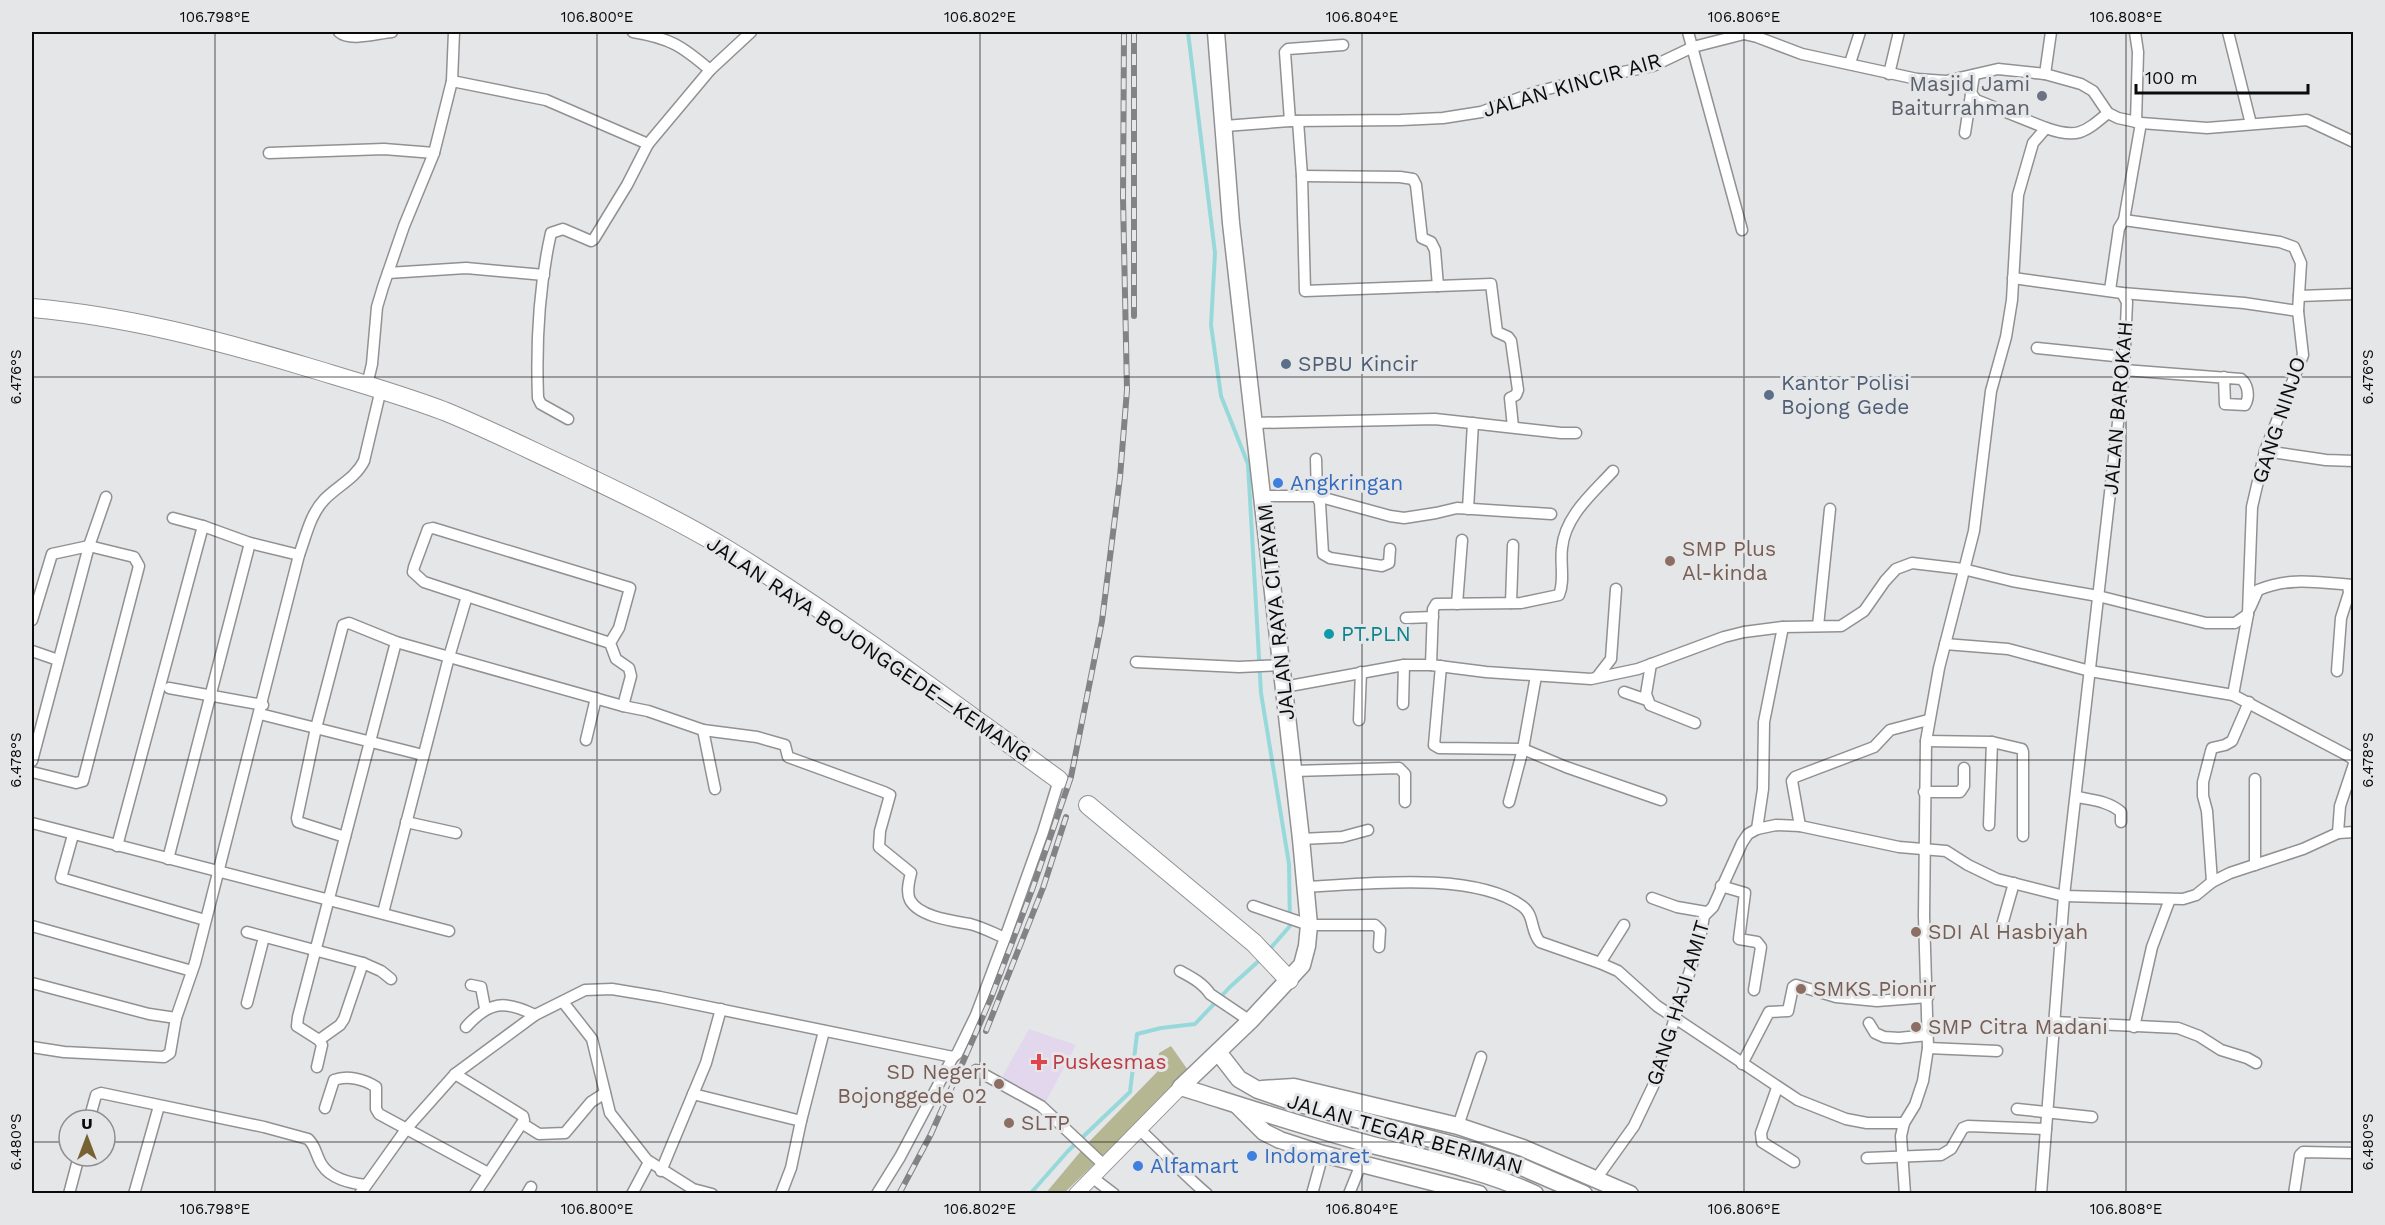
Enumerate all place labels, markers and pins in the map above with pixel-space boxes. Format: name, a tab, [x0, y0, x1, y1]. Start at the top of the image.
place label: Masjid Jami Baiturrahman	[1890, 71, 2030, 120]
marker: Masjid Jami Baiturrahman	[2035, 89, 2049, 103]
place label: SPBU Kincir	[1298, 351, 1419, 376]
marker: SPBU Kincir	[1279, 357, 1293, 371]
place label: Kantor Polisi Bojong Gede	[1781, 370, 1910, 419]
marker: Kantor Polisi Bojong Gede	[1762, 388, 1776, 402]
place label: Angkringan	[1290, 470, 1403, 495]
marker: Angkringan	[1271, 476, 1285, 490]
place label: SMP Plus Al-kinda	[1682, 536, 1776, 585]
marker: SMP Plus Al-kinda	[1663, 554, 1677, 568]
place label: PT.PLN	[1341, 621, 1411, 646]
marker: PT.PLN	[1322, 627, 1336, 641]
place label: SDI Al Hasbiyah	[1928, 919, 2088, 944]
marker: SDI Al Hasbiyah	[1909, 925, 1923, 939]
place label: SMKS Pionir	[1813, 976, 1937, 1001]
marker: SMKS Pionir	[1794, 982, 1808, 996]
place label: SMP Citra Madani	[1928, 1014, 2108, 1039]
marker: SMP Citra Madani	[1909, 1020, 1923, 1034]
place label: Puskesmas	[1052, 1049, 1167, 1074]
marker: Puskesmas	[1030, 1053, 1048, 1071]
place label: SD Negeri Bojonggede 02	[837, 1059, 987, 1108]
marker: SD Negeri Bojonggede 02	[992, 1077, 1006, 1091]
place label: SLTP	[1021, 1110, 1070, 1135]
marker: SLTP	[1002, 1116, 1016, 1130]
place label: Indomaret	[1264, 1143, 1370, 1168]
marker: Indomaret	[1245, 1149, 1259, 1163]
place label: Alfamart	[1150, 1153, 1239, 1178]
marker: Alfamart	[1131, 1159, 1145, 1173]

